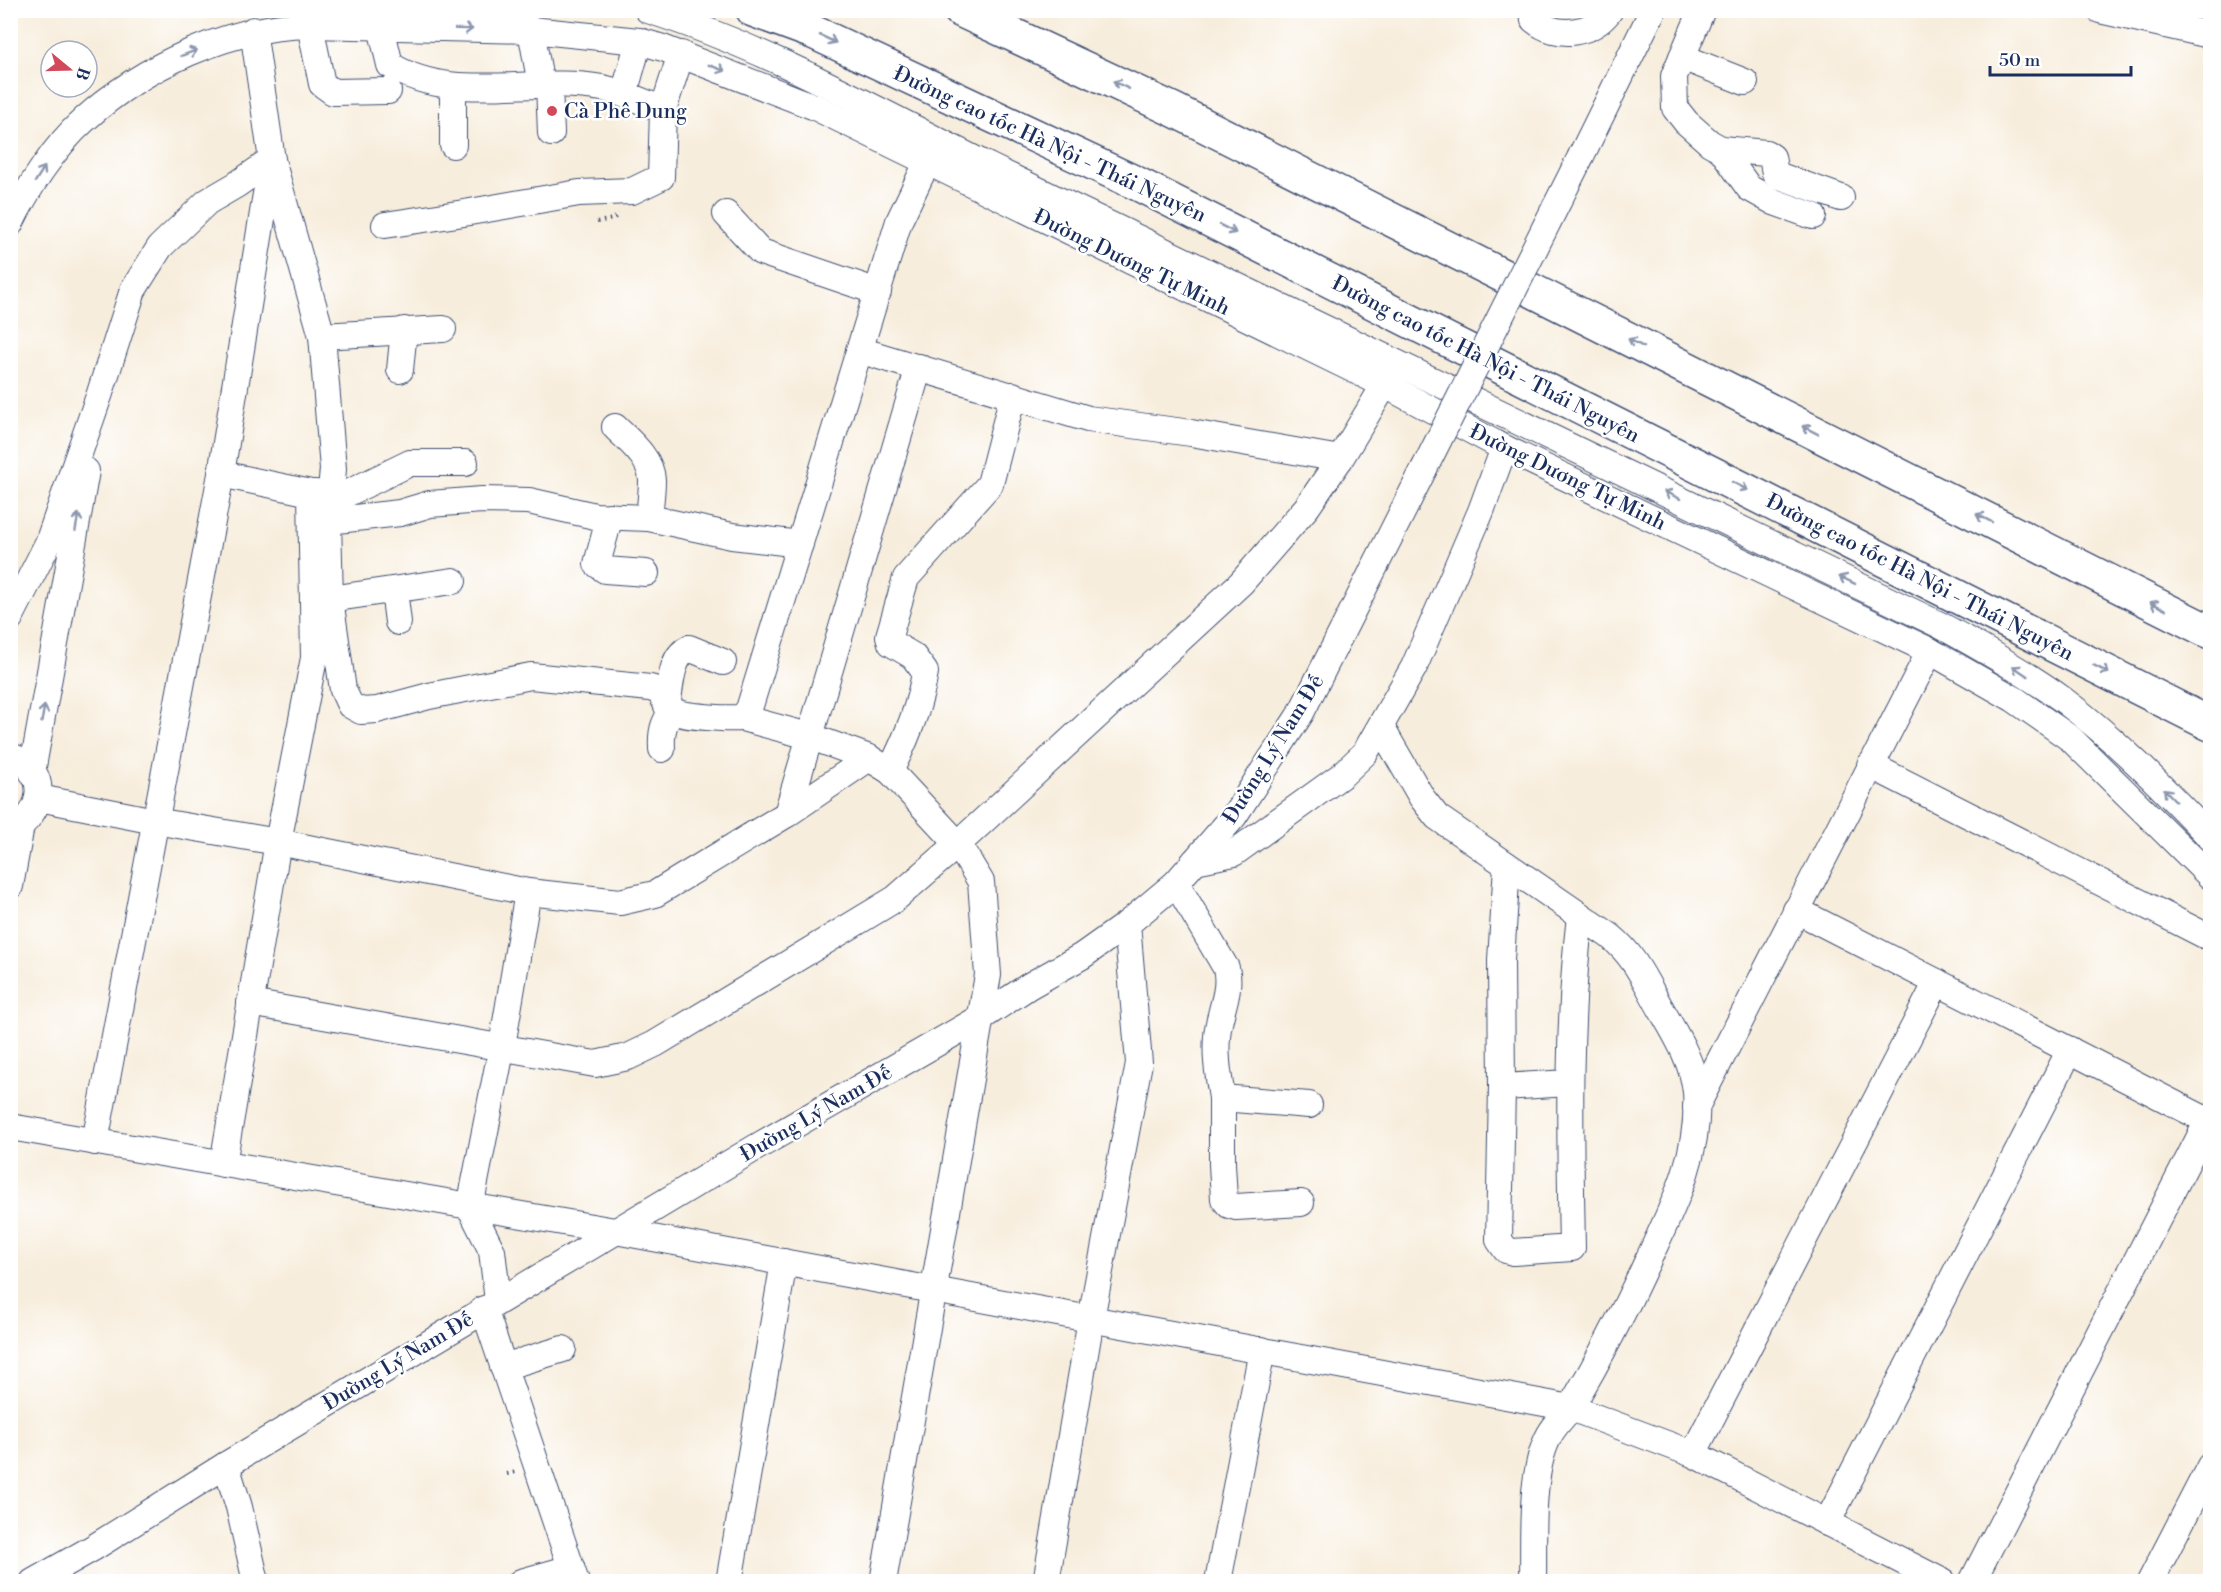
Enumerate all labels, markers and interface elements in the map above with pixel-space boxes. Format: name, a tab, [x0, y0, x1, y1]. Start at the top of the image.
one-way arrow	[453, 23, 473, 35]
one-way arrow	[818, 34, 836, 46]
north arrow	[39, 39, 99, 99]
scale bar	[1990, 39, 2131, 77]
one-way arrow	[179, 47, 198, 58]
text: 50 m	[1999, 49, 2041, 72]
street label: Đường cao tốc Hà Nội - Thái Nguyên	[889, 61, 1211, 229]
one-way arrow	[707, 63, 726, 74]
text: B	[71, 65, 94, 83]
one-way arrow	[1112, 79, 1130, 91]
place label: Cà Phê Dung	[564, 99, 687, 125]
marker: Cà Phê Dung	[545, 104, 559, 118]
one-way arrow	[35, 166, 47, 183]
street label: Đường Dương Tự Minh	[1029, 204, 1235, 322]
one-way arrow	[1218, 223, 1236, 235]
street label: Đường cao tốc Hà Nội - Thái Nguyên	[1327, 271, 1644, 449]
one-way arrow	[1627, 336, 1645, 348]
street label: Đường Dương Tự Minh	[1465, 419, 1671, 537]
one-way arrow	[1801, 424, 1819, 436]
one-way arrow	[1730, 481, 1748, 493]
one-way arrow	[1663, 489, 1681, 501]
street label: Đường cao tốc Hà Nội - Thái Nguyên	[1761, 489, 2078, 667]
one-way arrow	[1976, 512, 1993, 524]
one-way arrow	[72, 513, 83, 533]
one-way arrow	[1839, 574, 1857, 586]
one-way arrow	[2150, 600, 2168, 611]
one-way arrow	[2092, 663, 2110, 675]
one-way arrow	[2012, 665, 2028, 677]
street label: Đường Lý Nam Đế	[1217, 670, 1330, 829]
one-way arrow	[37, 705, 48, 724]
one-way arrow	[2162, 787, 2177, 802]
street label: Đường Lý Nam Đế	[736, 1060, 897, 1168]
street label: Đường Lý Nam Đế	[318, 1307, 479, 1417]

